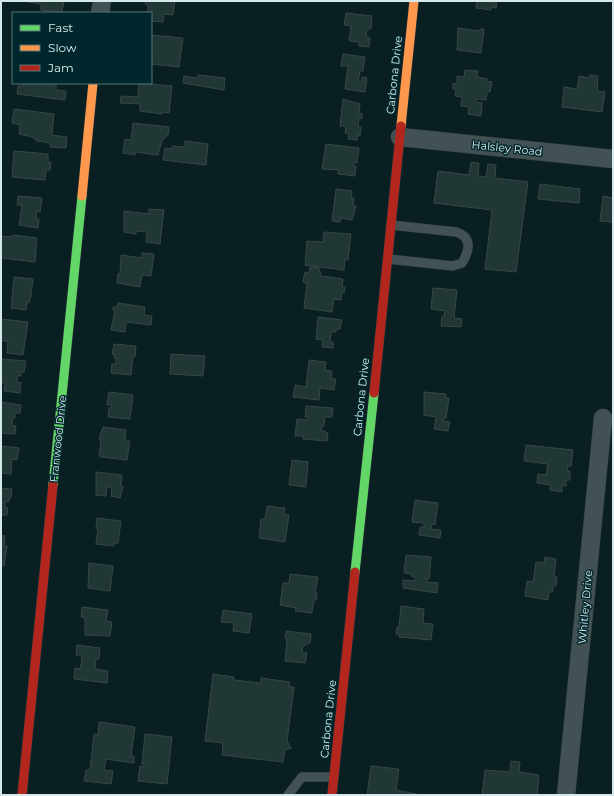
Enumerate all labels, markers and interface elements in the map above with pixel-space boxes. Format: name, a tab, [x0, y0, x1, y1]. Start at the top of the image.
legend	[12, 12, 152, 84]
text: Fast	[48, 20, 73, 35]
street label: Carbona Drive	[383, 35, 405, 115]
text: Slow	[48, 40, 77, 55]
text: Jam	[47, 60, 74, 75]
street label: Halsley Road	[471, 137, 543, 159]
street label: Carbona Drive	[350, 357, 372, 437]
street label: Franwood Drive	[46, 395, 70, 483]
street label: Whitley Drive	[575, 569, 595, 644]
street label: Carbona Drive	[317, 679, 339, 759]

